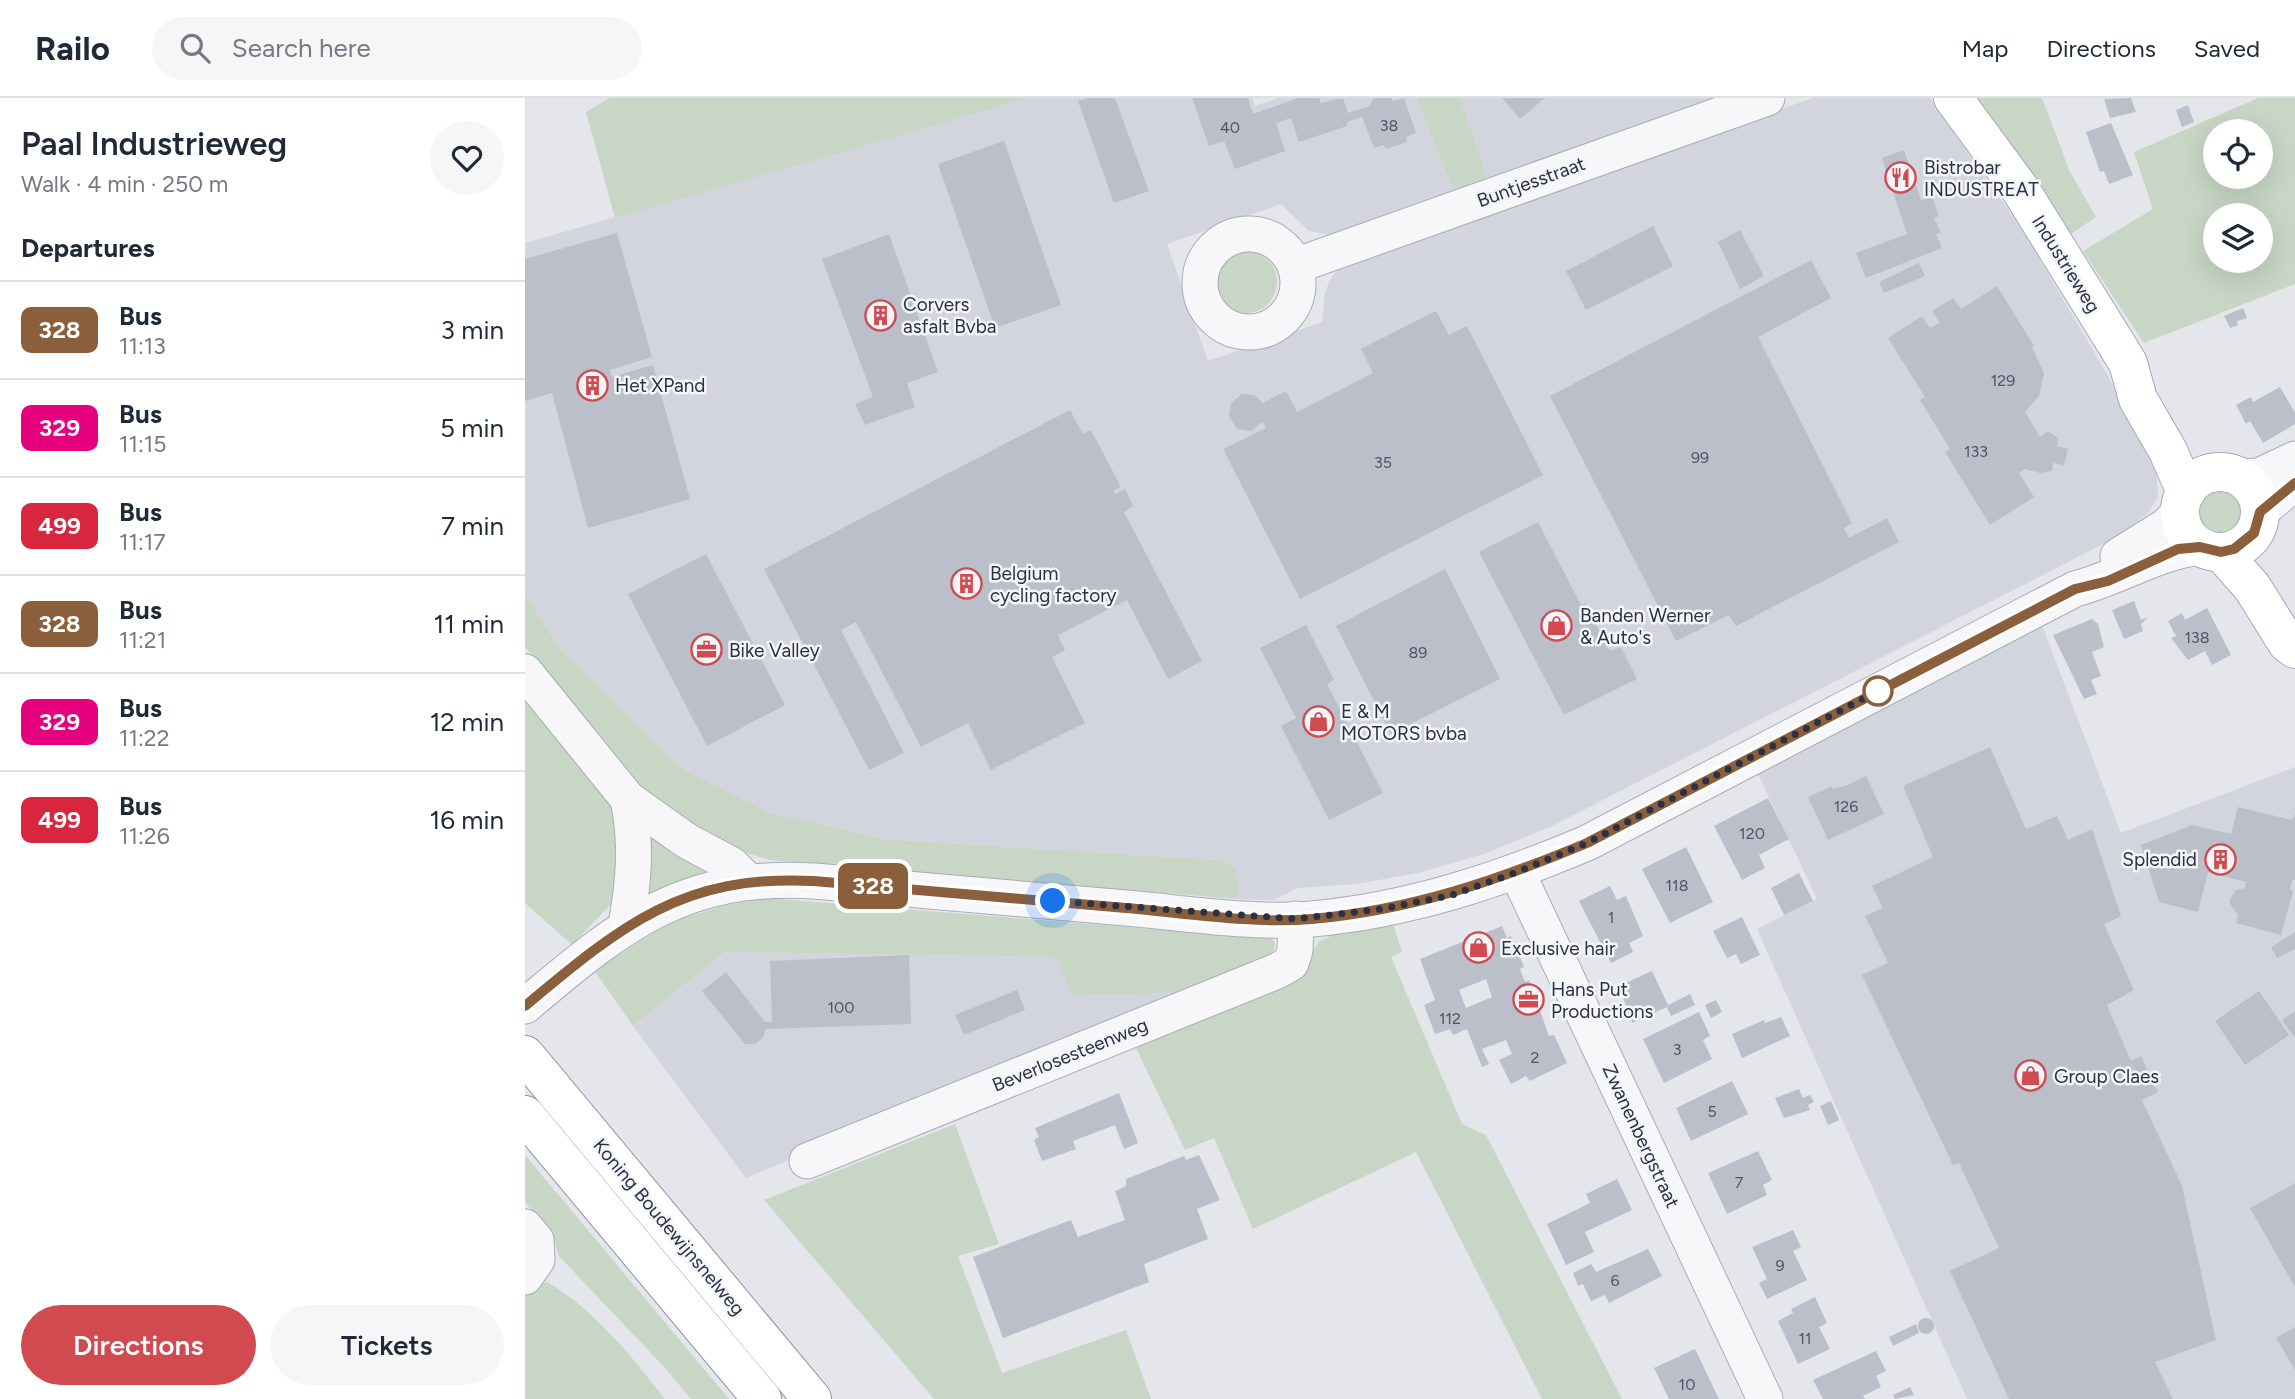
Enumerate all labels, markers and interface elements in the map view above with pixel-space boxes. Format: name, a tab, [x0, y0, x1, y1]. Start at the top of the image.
search box	[152, 17, 642, 80]
text: Railo	[35, 29, 110, 68]
icon: search	[176, 29, 214, 67]
text: Search here	[232, 32, 371, 64]
text: Map	[1962, 34, 2008, 63]
text: Directions	[2046, 34, 2156, 63]
text: Saved	[2194, 34, 2260, 63]
house number: 38	[1380, 116, 1398, 135]
house number: 40	[1220, 118, 1240, 137]
map controls	[2203, 119, 2273, 273]
button: locate	[2203, 119, 2273, 189]
button: heart	[430, 121, 504, 195]
text: Paal Industrieweg	[21, 124, 287, 163]
street label: Buntjesstraat	[1474, 152, 1588, 212]
place label: Bistrobar INDUSTREAT	[1924, 156, 2039, 201]
restaurant icon: Bistrobar INDUSTREAT	[1884, 161, 1918, 195]
text: Walk · 4 min · 250 m	[21, 170, 228, 198]
button: layers	[2203, 203, 2273, 273]
street label: Industrieweg	[2027, 211, 2105, 317]
text: Departures	[21, 232, 155, 264]
place label: Corvers asfalt Bvba	[903, 293, 997, 338]
building icon: Corvers asfalt Bvba	[863, 298, 897, 332]
text: Bus	[119, 300, 162, 332]
text: 3 min	[441, 314, 504, 346]
text: 328	[39, 315, 80, 344]
text: 11:13	[119, 332, 166, 360]
building icon: Het XPand	[575, 368, 609, 402]
house number: 129	[1991, 371, 2015, 390]
place label: Het XPand	[615, 374, 705, 397]
text: Bus	[119, 398, 162, 430]
text: 5 min	[440, 412, 504, 444]
text: 329	[39, 413, 80, 442]
text: 11:15	[119, 430, 167, 458]
house number: 133	[1964, 442, 1988, 461]
house number: 99	[1691, 448, 1709, 467]
house number: 35	[1374, 453, 1392, 472]
text: Bus	[119, 496, 162, 528]
text: 7 min	[441, 510, 504, 542]
text: 499	[38, 511, 81, 540]
text: 11:17	[119, 528, 166, 556]
place label: Belgium cycling factory	[990, 562, 1117, 607]
building icon: Belgium cycling factory	[950, 567, 984, 601]
text: Bus	[119, 594, 162, 626]
place label: Banden Werner & Auto's	[1580, 604, 1711, 649]
text: 11 min	[433, 608, 504, 640]
text: 328	[39, 609, 80, 638]
shop icon: Banden Werner & Auto's	[1540, 609, 1574, 643]
text: 11:21	[119, 626, 166, 654]
house number: 138	[2184, 628, 2210, 647]
office icon: Bike Valley	[689, 633, 723, 667]
place label: Bike Valley	[729, 639, 820, 662]
house number: 89	[1409, 643, 1427, 662]
unlabelled marker	[1863, 676, 1893, 706]
text: Bus	[119, 692, 162, 724]
place label: E & M MOTORS bvba	[1341, 700, 1467, 745]
shop icon: E & M MOTORS bvba	[1301, 705, 1335, 739]
text: 12 min	[430, 706, 504, 738]
text: 329	[39, 707, 80, 736]
text: 11:22	[119, 724, 170, 752]
text: Bus	[119, 790, 162, 822]
house number: 126	[1834, 797, 1858, 816]
text: 16 min	[429, 804, 504, 836]
text: 499	[38, 805, 81, 834]
text: 11:26	[119, 822, 170, 850]
house number: 120	[1739, 824, 1765, 843]
building icon: Splendid	[2203, 842, 2237, 876]
place label: Splendid	[2122, 848, 2197, 871]
line badge: 328	[833, 863, 913, 909]
text: 328	[852, 871, 894, 900]
house number: 118	[1665, 876, 1689, 895]
your location	[1035, 883, 1070, 918]
house number: 1	[1608, 908, 1614, 927]
shop icon: Exclusive hair	[1461, 931, 1495, 965]
place label: Exclusive hair	[1501, 937, 1616, 960]
place label: Hans Put Productions	[1551, 978, 1654, 1023]
office icon: Hans Put Productions	[1511, 983, 1545, 1017]
house number: 100	[827, 998, 855, 1017]
house number: 112	[1439, 1009, 1461, 1028]
street label: Beverlosesteenweg	[989, 1013, 1151, 1097]
house number: 3	[1673, 1040, 1681, 1059]
house number: 2	[1531, 1048, 1539, 1067]
shop icon: Group Claes	[2014, 1059, 2048, 1093]
street label: Zwanenbergstraat	[1598, 1060, 1684, 1212]
place label: Group Claes	[2054, 1065, 2159, 1088]
house number: 5	[1707, 1102, 1717, 1121]
street label: Koning Boudewijnsnelweg	[588, 1134, 750, 1320]
house number: 7	[1735, 1173, 1744, 1192]
house number: 9	[1775, 1256, 1785, 1275]
house number: 6	[1610, 1271, 1620, 1290]
button: Directions	[21, 1305, 256, 1385]
button: Tickets	[270, 1305, 504, 1385]
house number: 11	[1798, 1329, 1812, 1348]
house number: 10	[1679, 1375, 1695, 1394]

